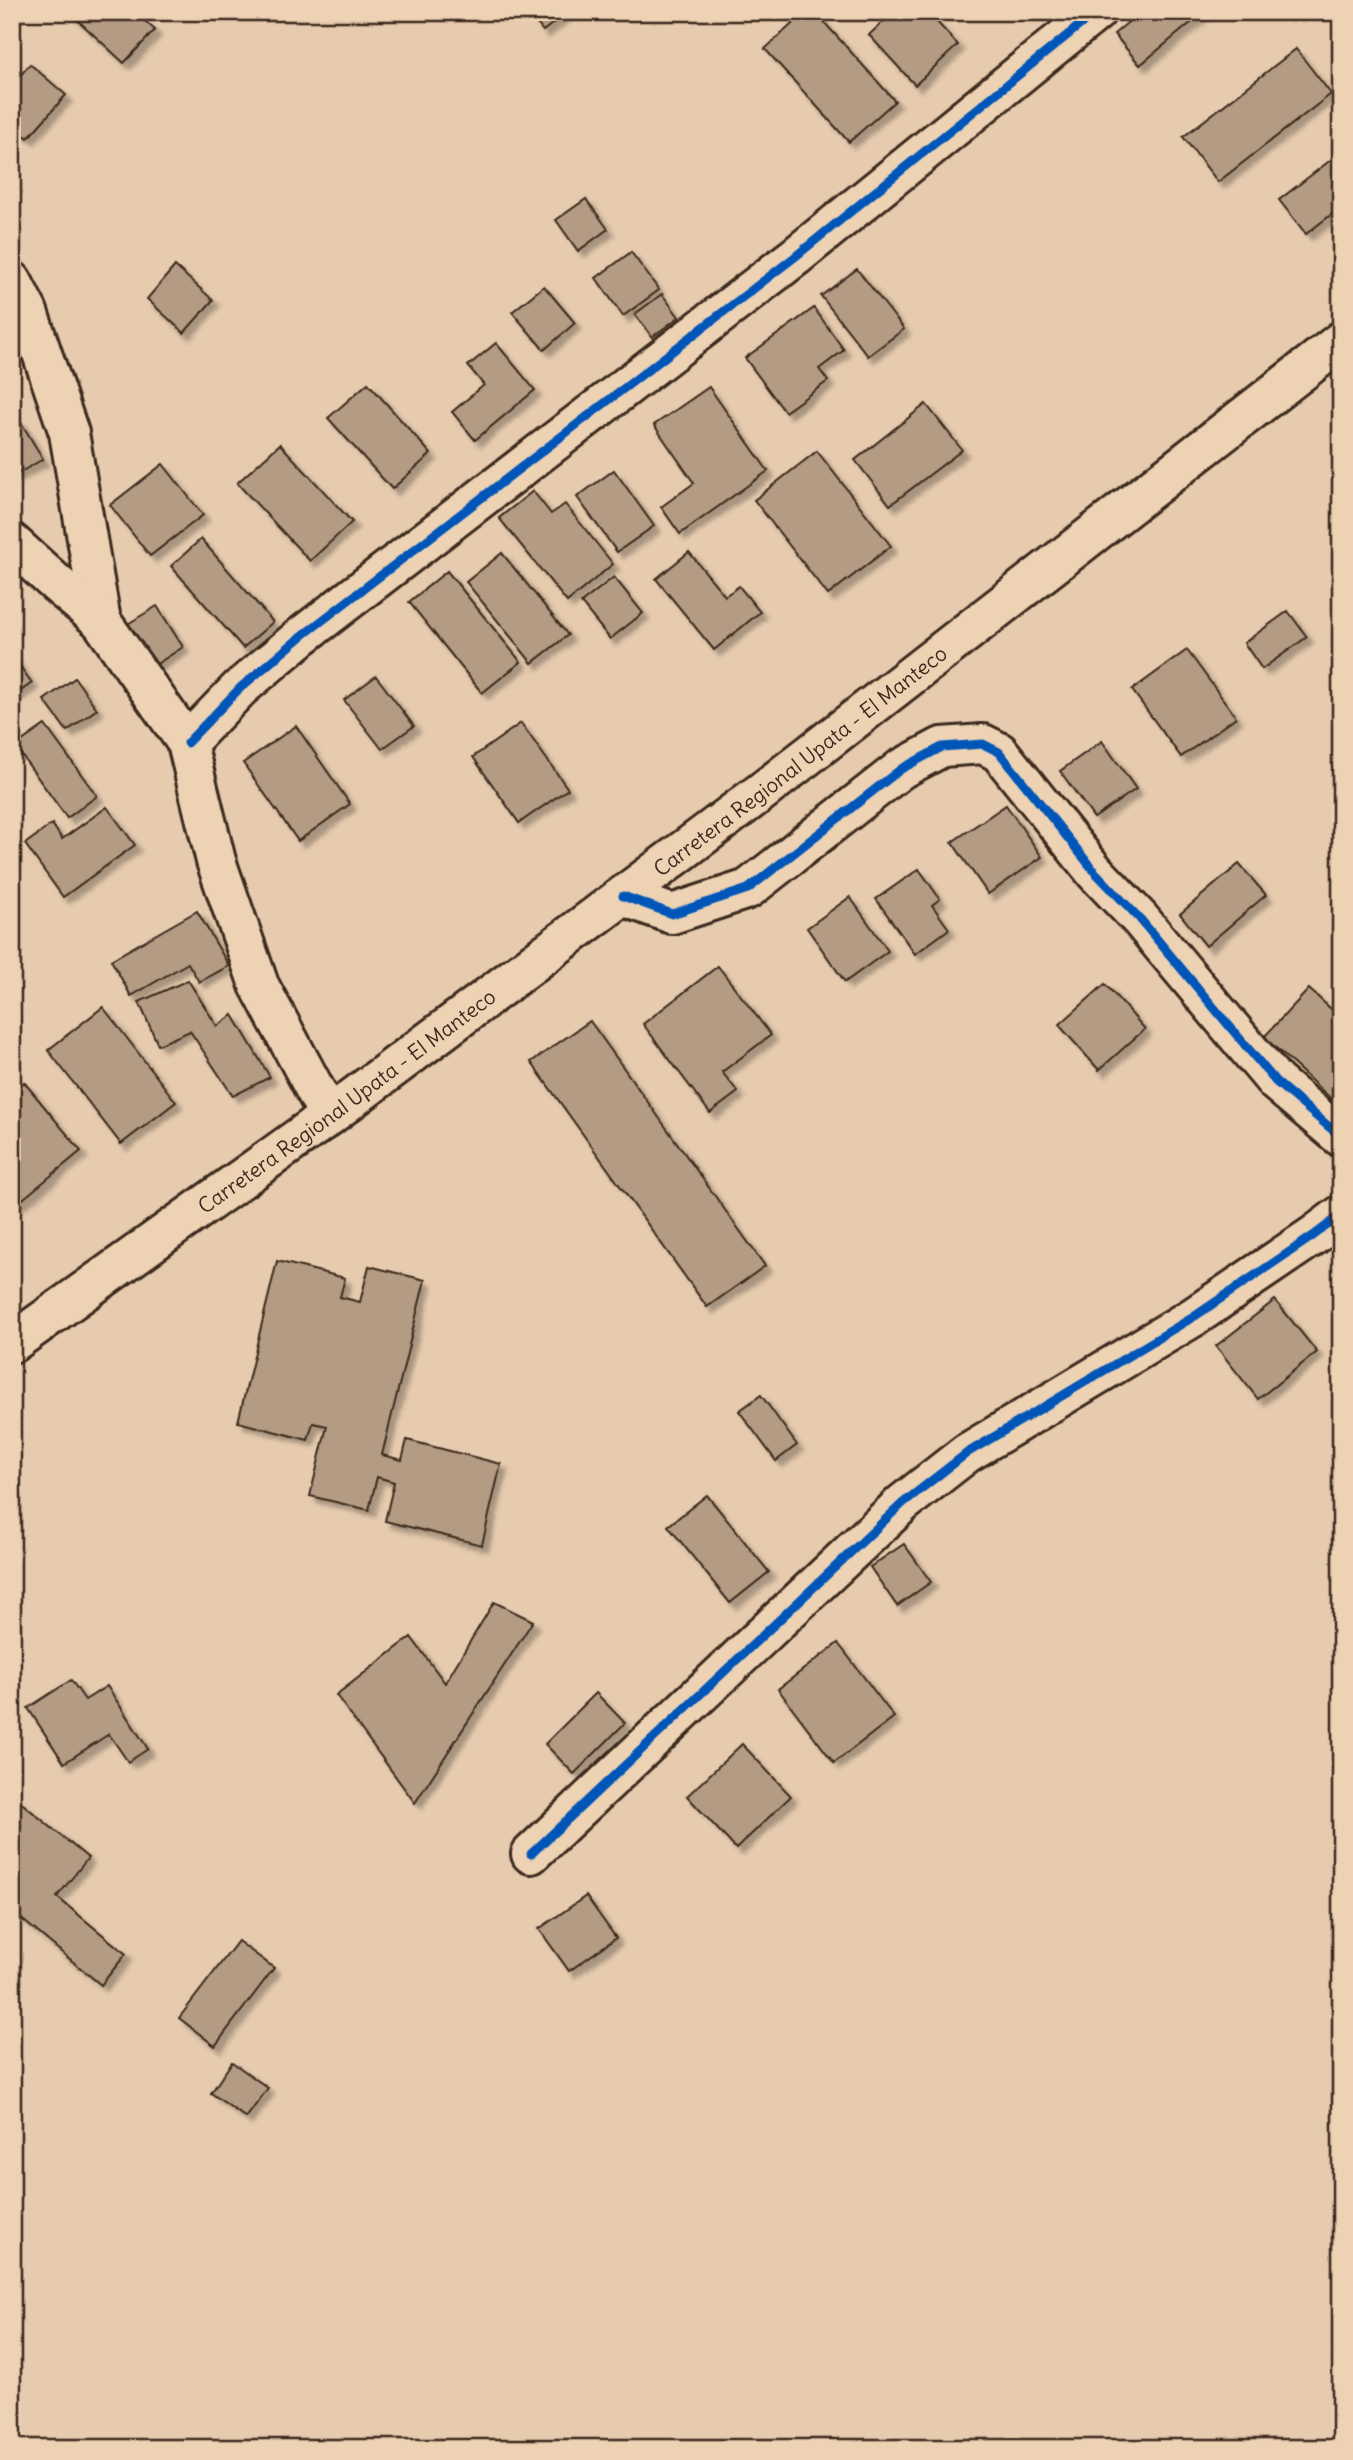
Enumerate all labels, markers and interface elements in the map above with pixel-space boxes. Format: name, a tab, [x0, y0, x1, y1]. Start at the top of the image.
street label: Carretera Regional Upata - El Manteco	[648, 639, 952, 882]
street label: Carretera Regional Upata - El Manteco	[192, 982, 501, 1219]

